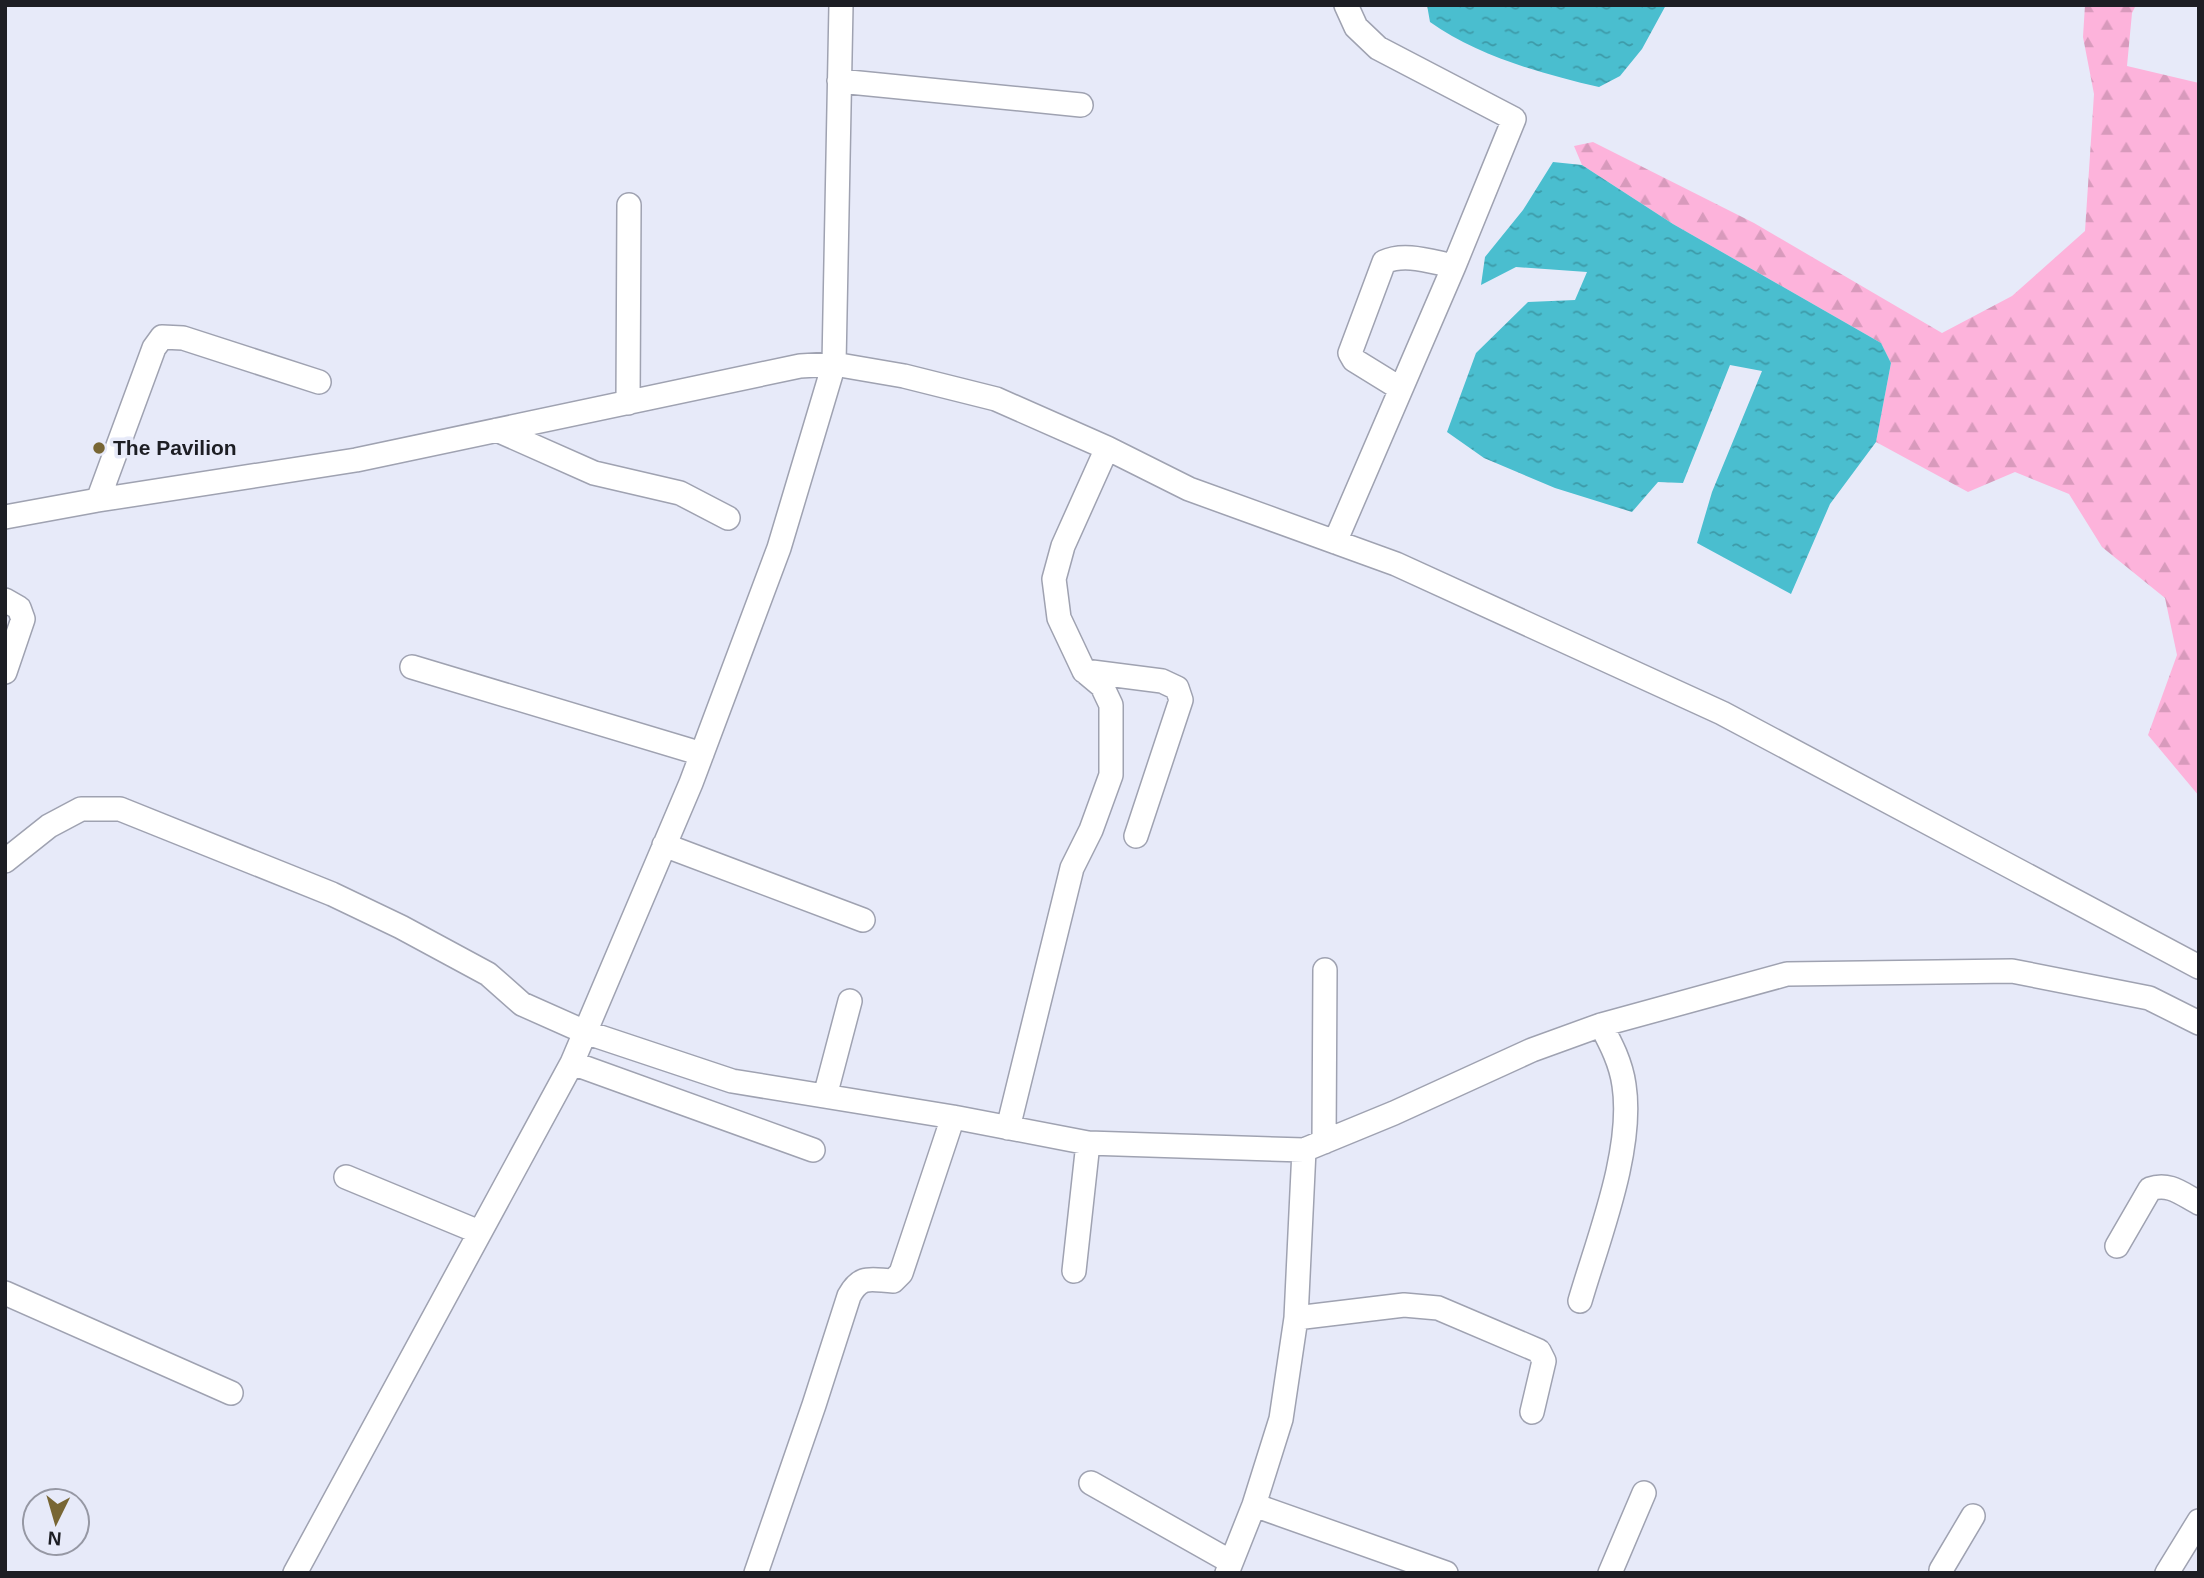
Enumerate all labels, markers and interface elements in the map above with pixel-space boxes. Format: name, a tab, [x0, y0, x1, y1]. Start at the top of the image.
place label: The Pavilion	[113, 436, 237, 459]
marker: The Pavilion	[91, 440, 107, 456]
north arrow	[21, 1487, 91, 1557]
text: N	[47, 1527, 62, 1549]

